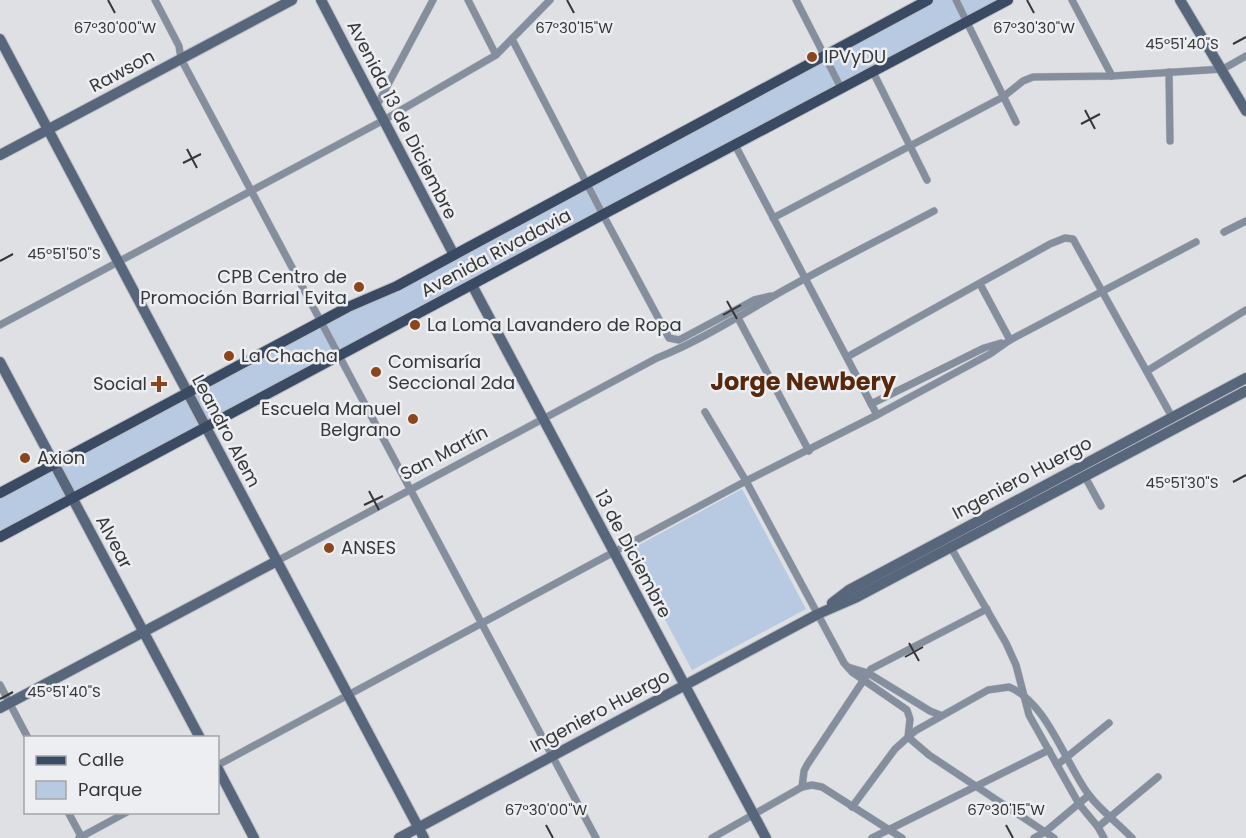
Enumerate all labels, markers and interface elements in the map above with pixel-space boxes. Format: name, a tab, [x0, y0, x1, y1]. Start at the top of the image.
street label: Avenida 13 de Diciembre	[341, 16, 464, 223]
text: 67°30'00"W	[74, 17, 157, 38]
text: 67°30'15"W	[535, 17, 613, 38]
text: 67°30'30"W	[993, 17, 1075, 38]
text: 45°51'40"S	[1145, 33, 1219, 54]
street label: Rawson	[85, 43, 159, 98]
place label: IPVyDU	[824, 44, 886, 69]
marker: IPVyDU	[805, 50, 819, 64]
street label: Avenida Rivadavia	[416, 202, 575, 303]
text: 45°51'50"S	[27, 243, 101, 264]
place label: CPB Centro de Promoción Barrial Evita	[140, 264, 347, 310]
marker: CPB Centro de Promoción Barrial Evita	[352, 280, 366, 294]
place label: La Loma Lavandero de Ropa	[427, 312, 682, 337]
marker: La Loma Lavandero de Ropa	[408, 318, 422, 332]
place label: La Chacha	[241, 343, 338, 368]
marker: La Chacha	[222, 349, 236, 363]
place label: Comisaría Seccional 2da	[388, 349, 515, 395]
marker: Comisaría Seccional 2da	[369, 365, 383, 379]
district label: Jorge Newbery	[710, 365, 897, 398]
street label: Leandro Alem	[186, 370, 267, 491]
place label: Social	[93, 371, 147, 396]
marker: Social	[152, 377, 166, 391]
place label: Escuela Manuel Belgrano	[261, 396, 401, 442]
marker: Escuela Manuel Belgrano	[406, 412, 420, 426]
street label: San Martín	[396, 419, 492, 486]
street label: Ingeniero Huergo	[947, 430, 1096, 525]
place label: Axion	[37, 445, 85, 470]
marker: Axion	[18, 451, 32, 465]
text: 45°51'30"S	[1145, 472, 1219, 493]
street label: 13 de Diciembre	[589, 485, 678, 622]
street label: Alvear	[90, 511, 139, 573]
place label: ANSES	[341, 535, 396, 560]
marker: ANSES	[322, 541, 336, 555]
street label: Ingeniero Huergo	[525, 663, 674, 758]
text: 45°51'40"S	[27, 681, 101, 702]
legend	[24, 736, 219, 814]
text: Calle	[78, 747, 124, 772]
text: Parque	[78, 777, 142, 802]
text: 67°30'00"W	[505, 799, 588, 820]
text: 67°30'15"W	[967, 799, 1045, 820]

